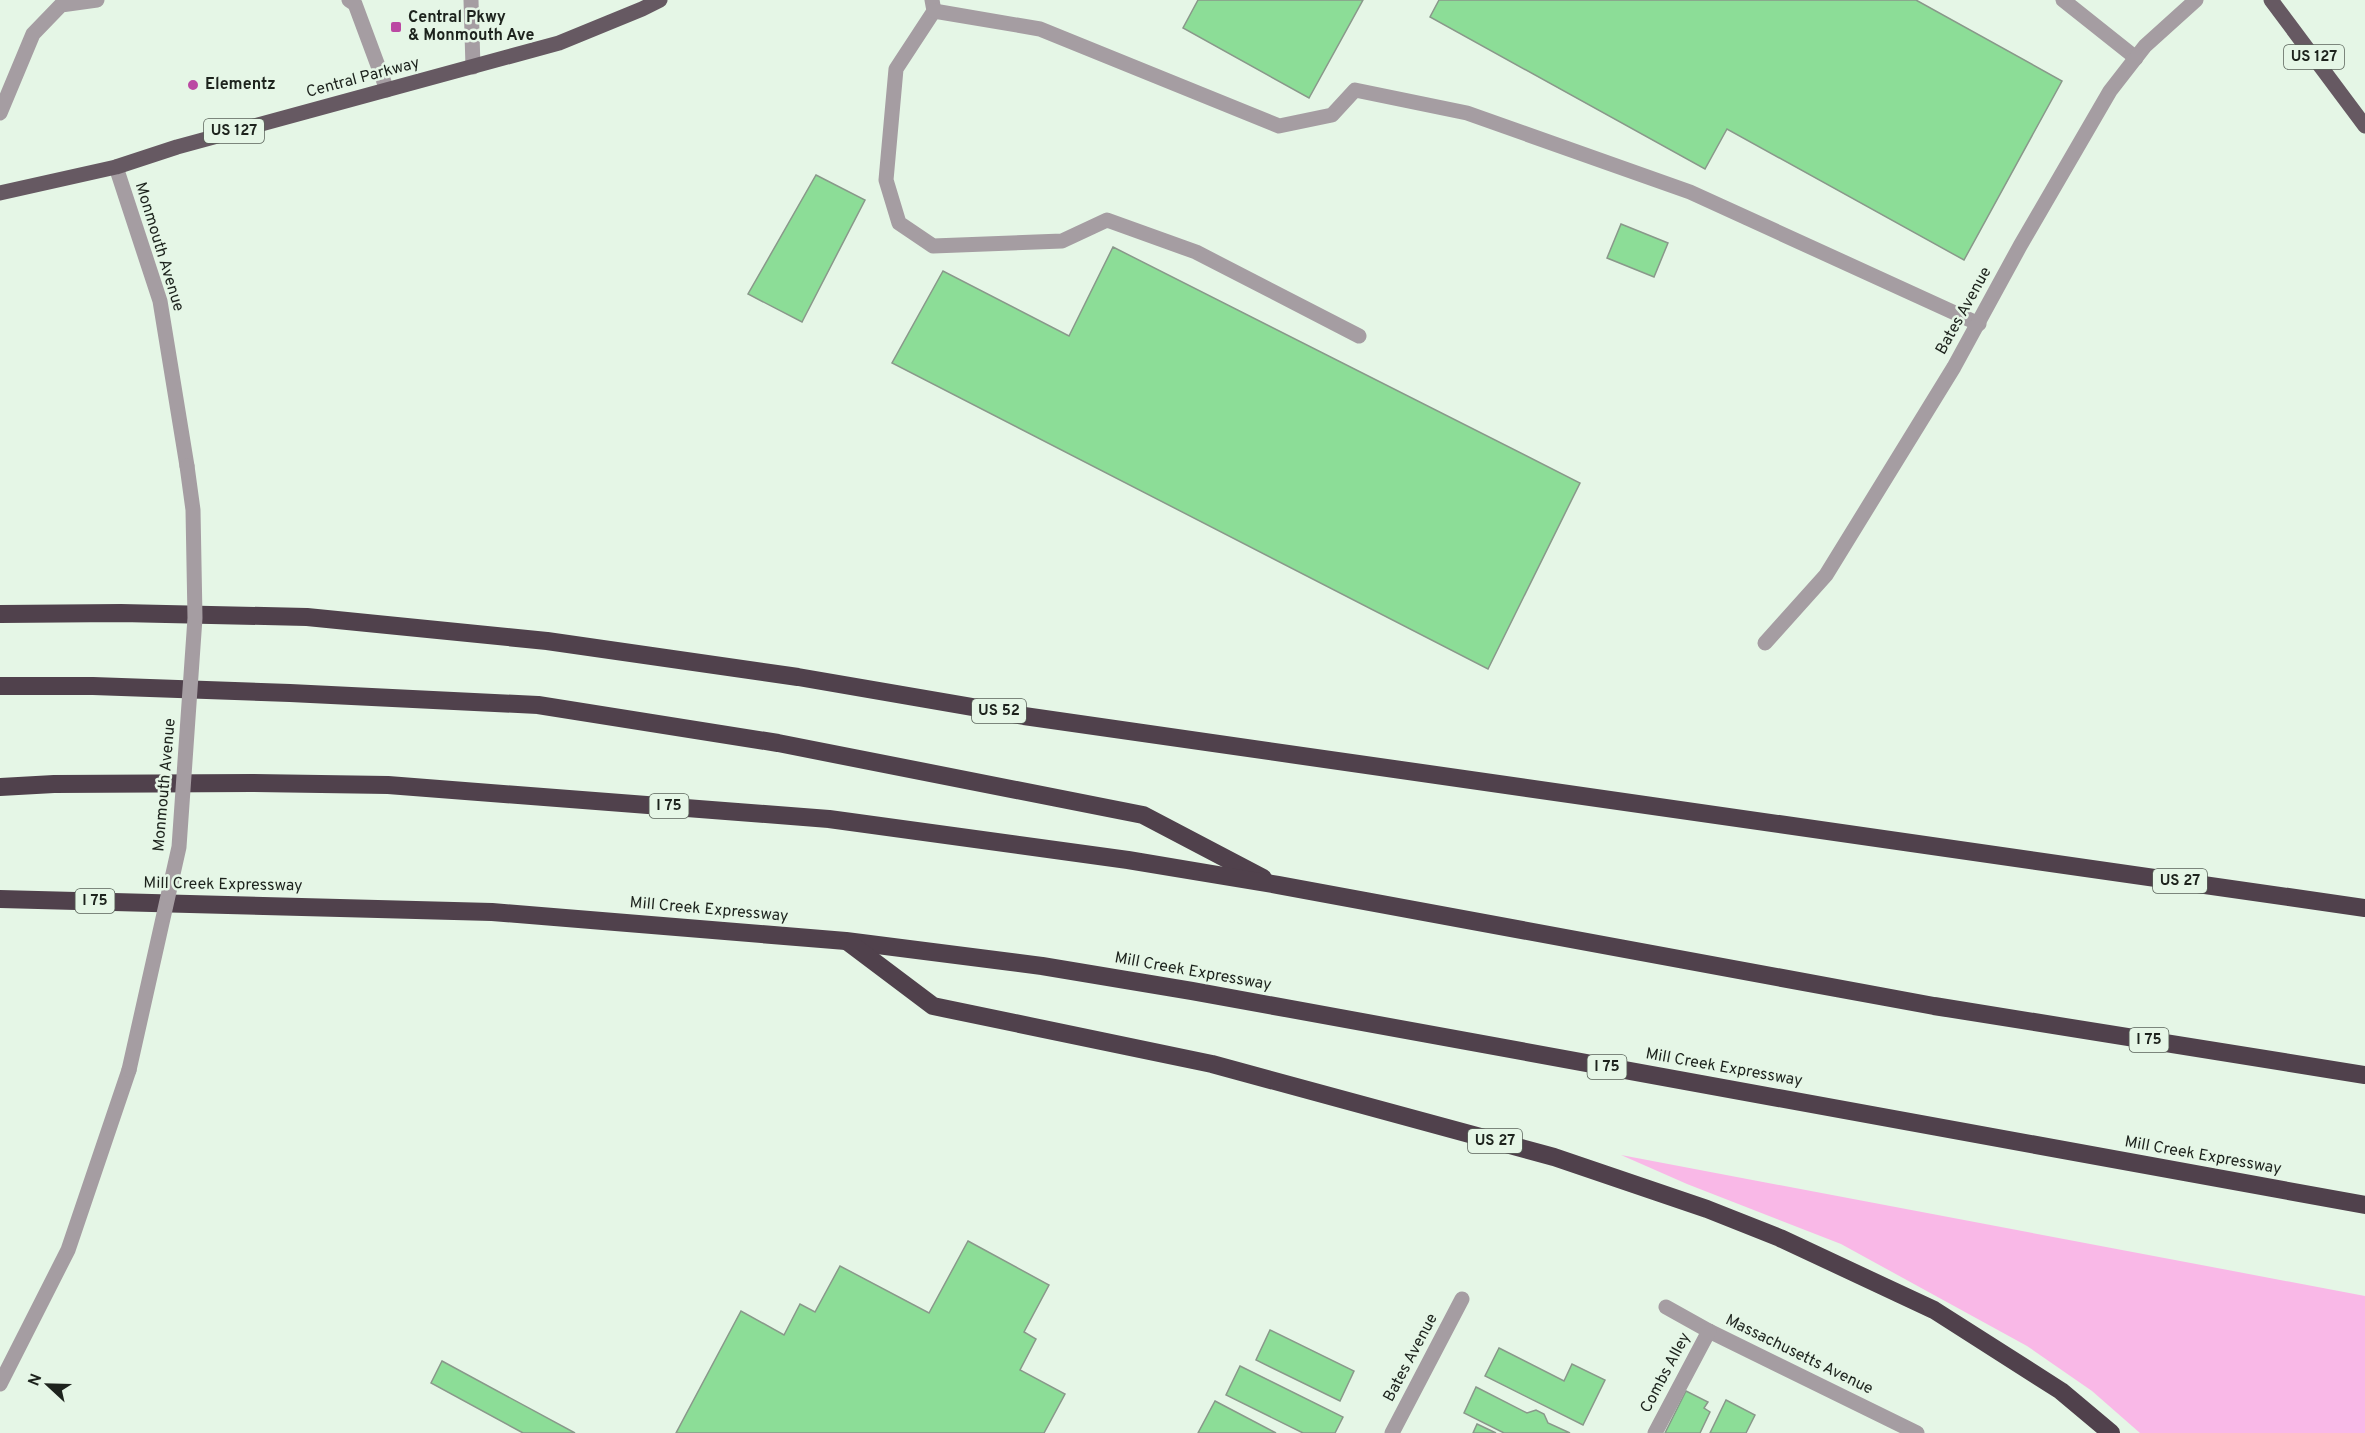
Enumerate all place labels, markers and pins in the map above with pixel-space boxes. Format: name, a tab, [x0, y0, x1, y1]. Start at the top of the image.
place label: Central Pkwy & Monmouth Ave	[408, 8, 535, 46]
marker: Central Pkwy & Monmouth Ave	[389, 20, 403, 34]
place label: Elementz	[205, 75, 276, 95]
marker: Elementz	[186, 78, 200, 92]

